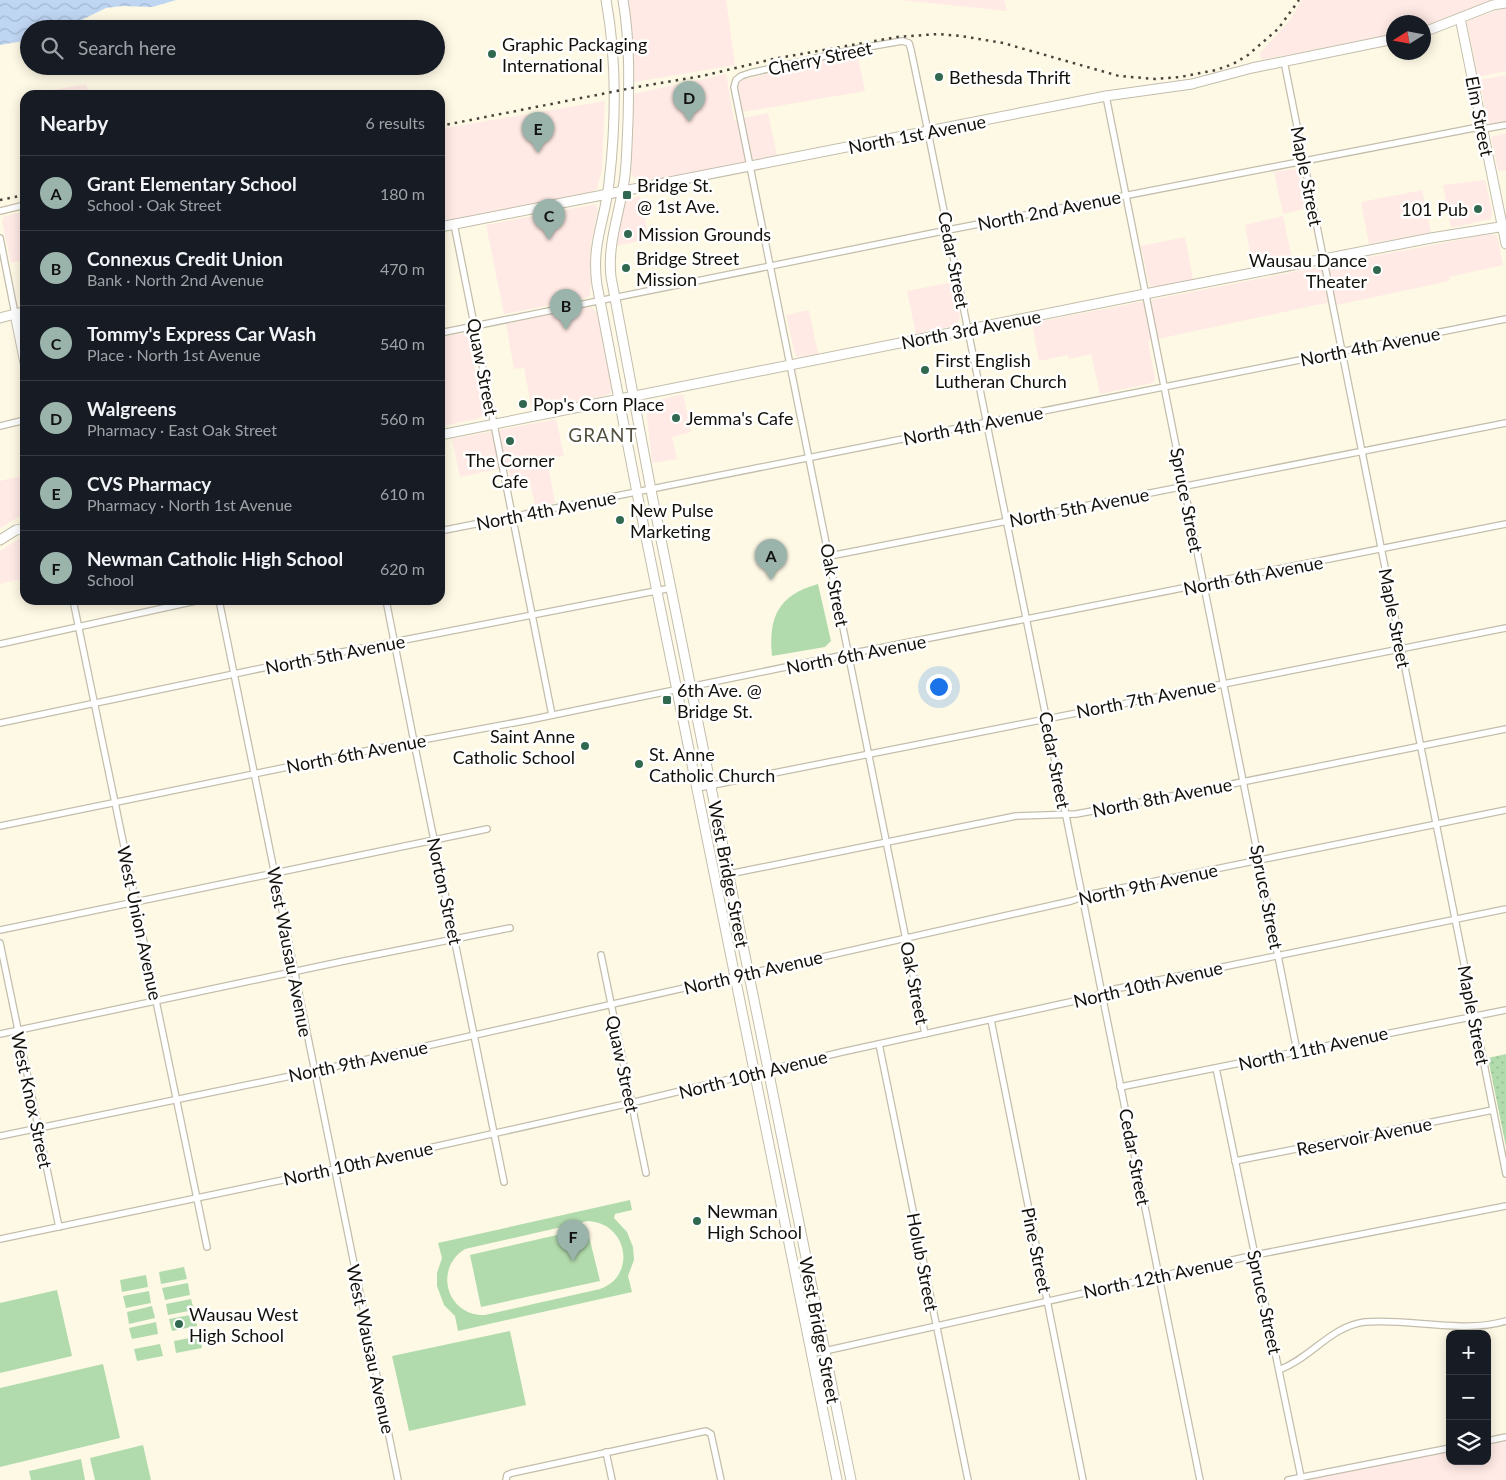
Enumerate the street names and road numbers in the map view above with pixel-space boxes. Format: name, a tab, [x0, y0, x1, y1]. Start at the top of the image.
street label: Cherry Street	[766, 36, 874, 80]
street label: Elm Street	[1461, 74, 1499, 159]
street label: North 1st Avenue	[846, 110, 988, 158]
street label: Maple Street	[1287, 124, 1328, 228]
street label: North 2nd Avenue	[975, 185, 1123, 235]
street label: Cedar Street	[934, 210, 974, 311]
street label: North 3rd Avenue	[899, 305, 1043, 353]
street label: Quaw Street	[463, 316, 503, 418]
street label: North 4th Avenue	[1298, 322, 1442, 370]
street label: North 4th Avenue	[901, 401, 1045, 449]
street label: Spruce Street	[1166, 446, 1208, 555]
street label: North 5th Avenue	[1007, 483, 1151, 531]
street label: North 4th Avenue	[474, 486, 618, 534]
street label: Oak Street	[816, 542, 854, 629]
street label: North 6th Avenue	[1181, 551, 1325, 599]
street label: Maple Street	[1375, 566, 1416, 670]
street label: North 5th Avenue	[263, 630, 407, 678]
street label: North 6th Avenue	[784, 630, 928, 678]
street label: North 7th Avenue	[1074, 674, 1218, 722]
street label: Cedar Street	[1035, 710, 1075, 811]
street label: North 6th Avenue	[284, 729, 428, 777]
street label: North 8th Avenue	[1090, 773, 1234, 821]
street label: West Bridge Street	[704, 799, 754, 950]
street label: Norton Street	[423, 835, 467, 947]
street label: Spruce Street	[1246, 843, 1288, 952]
street label: West Union Avenue	[113, 844, 167, 1002]
street label: North 9th Avenue	[1076, 858, 1220, 910]
street label: West Wausau Avenue	[263, 865, 317, 1039]
street label: Oak Street	[896, 940, 934, 1027]
street label: North 9th Avenue	[681, 945, 825, 999]
street label: North 10th Avenue	[1071, 956, 1225, 1012]
street label: Maple Street	[1454, 963, 1495, 1067]
street label: Quaw Street	[602, 1013, 644, 1115]
street label: North 11th Avenue	[1236, 1021, 1390, 1075]
street label: West Knox Street	[7, 1030, 57, 1171]
street label: North 9th Avenue	[286, 1035, 430, 1087]
street label: North 10th Avenue	[676, 1045, 830, 1103]
street label: Cedar Street	[1115, 1107, 1155, 1208]
street label: Reservoir Avenue	[1294, 1112, 1434, 1160]
street label: North 10th Avenue	[281, 1136, 435, 1190]
street label: Pine Street	[1017, 1205, 1057, 1295]
street label: Holub Street	[903, 1211, 943, 1314]
street label: Spruce Street	[1243, 1248, 1287, 1357]
street label: North 12th Avenue	[1081, 1249, 1235, 1303]
street label: West Bridge Street	[795, 1255, 845, 1406]
street label: West Wausau Avenue	[342, 1262, 400, 1436]

